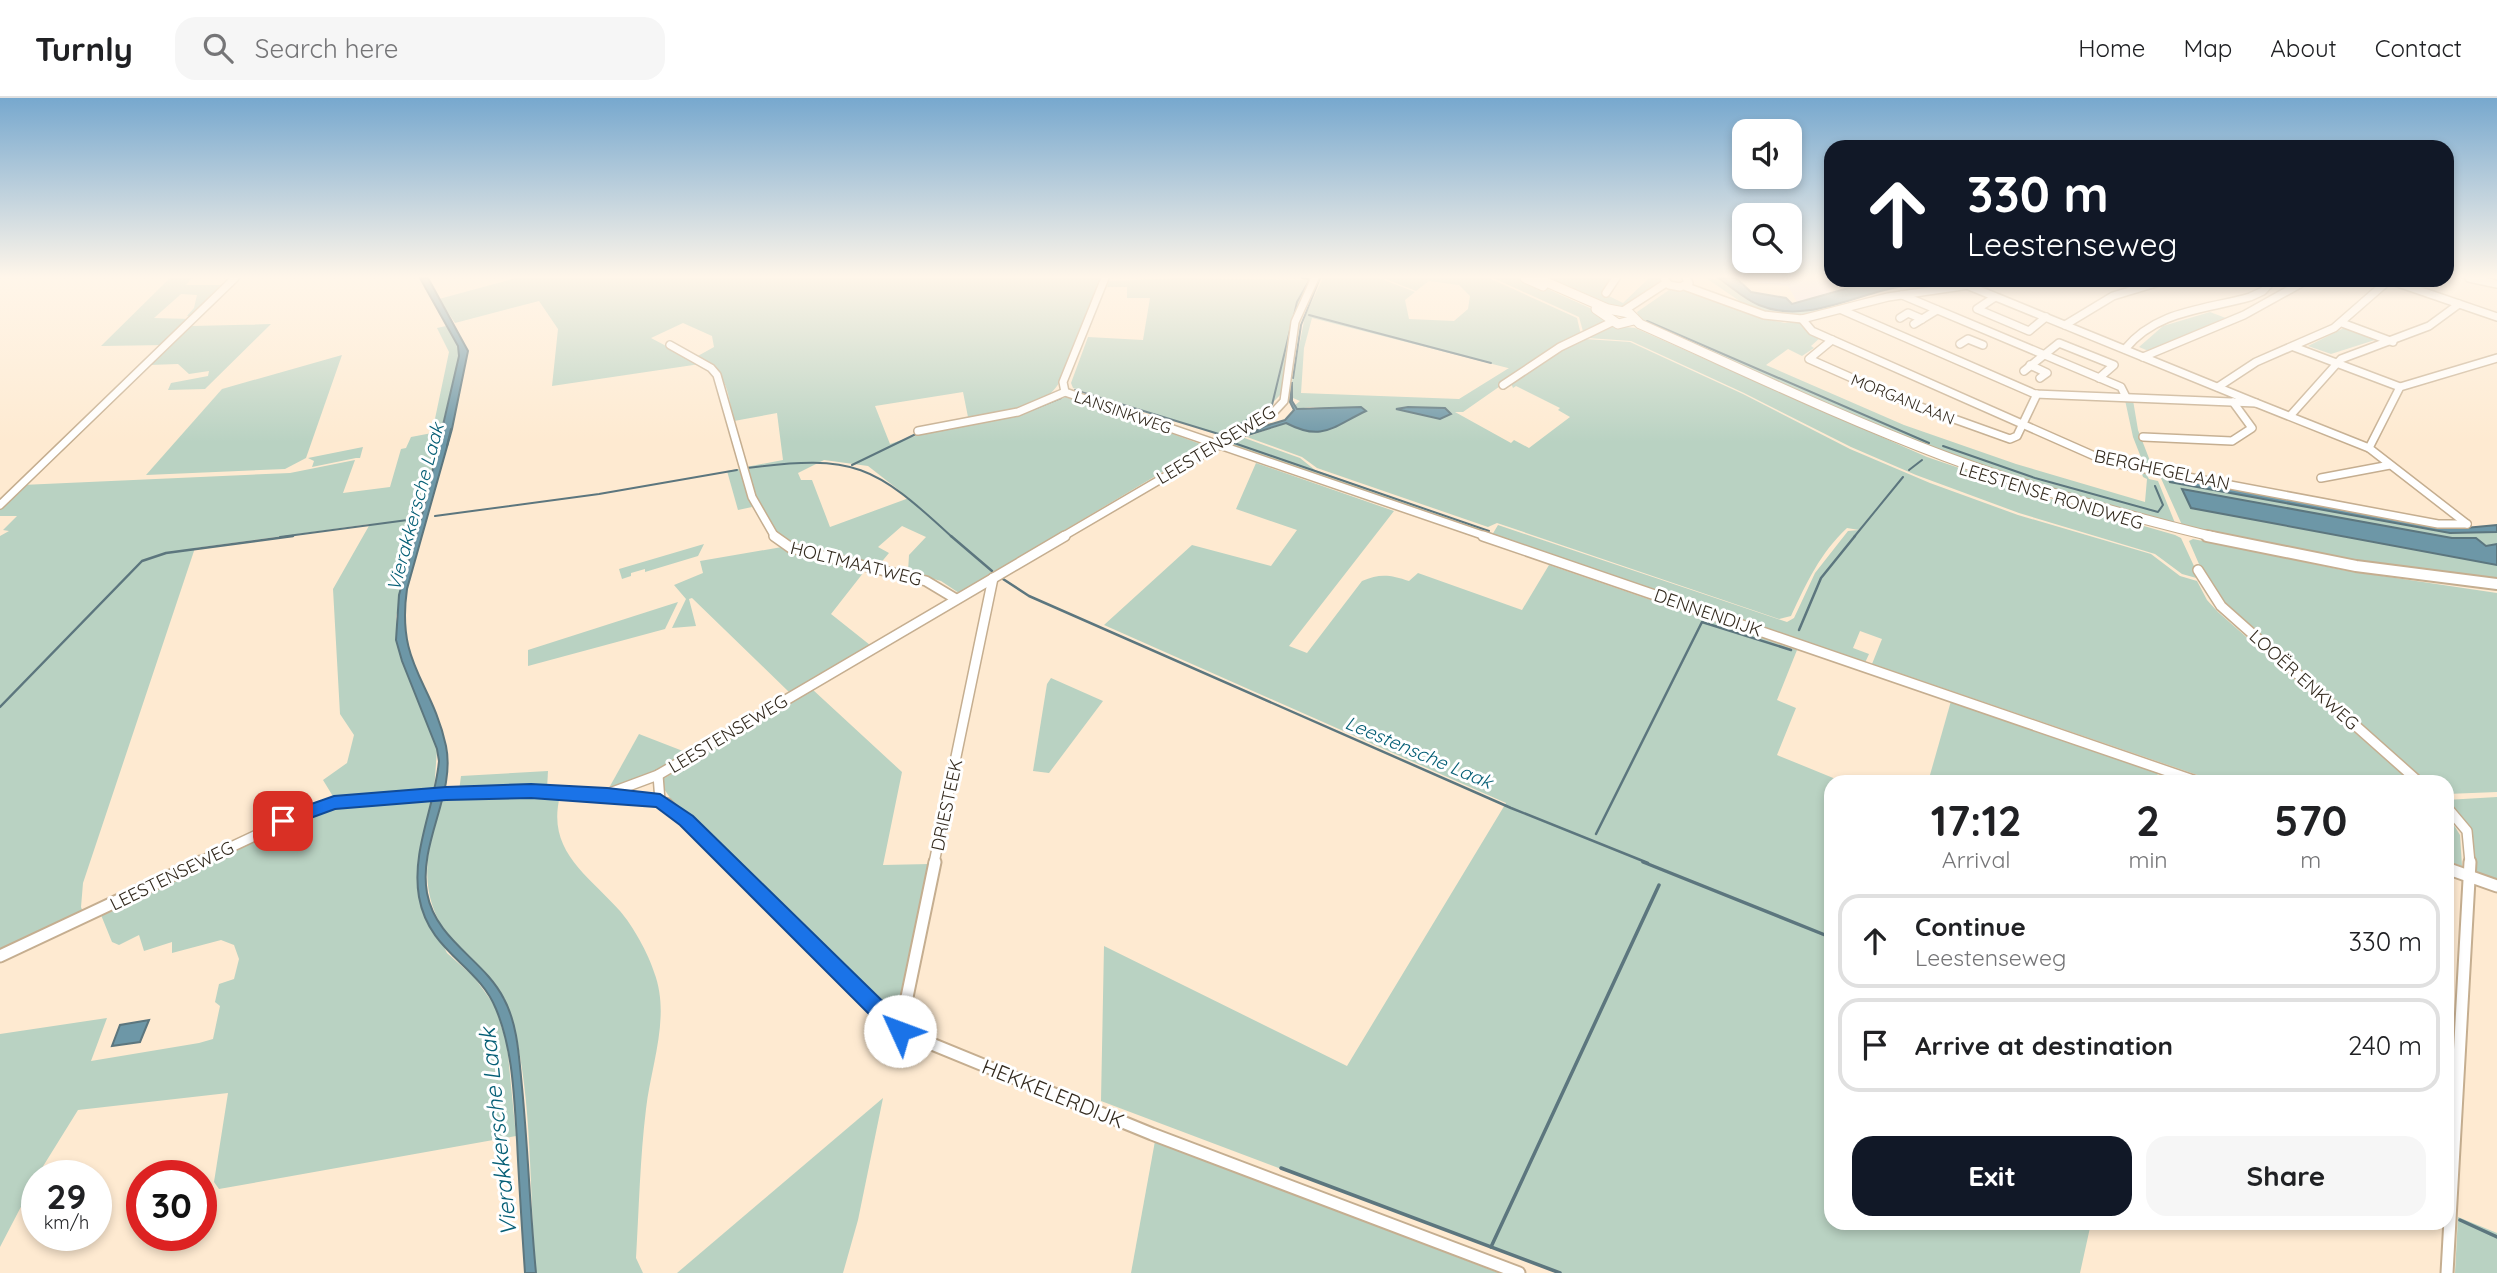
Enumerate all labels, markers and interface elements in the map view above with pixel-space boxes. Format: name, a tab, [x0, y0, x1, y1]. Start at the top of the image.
search box	[175, 17, 665, 80]
text: Turnly	[35, 28, 133, 69]
icon: search	[199, 29, 237, 67]
text: Search here	[255, 32, 398, 65]
text: Home	[2078, 33, 2145, 63]
text: Map	[2183, 33, 2232, 63]
text: About	[2270, 33, 2337, 63]
text: Contact	[2375, 33, 2462, 63]
map controls	[1732, 119, 1802, 273]
button: sound	[1732, 119, 1802, 189]
text: 330 m	[1967, 163, 2109, 224]
icon: ahead	[1852, 168, 1943, 259]
button: search	[1732, 203, 1802, 273]
text: Leestenseweg	[1967, 224, 2178, 264]
street label: MORGANLAAN	[1848, 369, 1958, 429]
street label: LANSINKWEG	[1072, 386, 1174, 438]
street label: LEESTENSEWEG	[1152, 400, 1279, 489]
water label: Vierakkersche Laak	[381, 419, 449, 594]
street label: BERGHEGELAAN	[2092, 444, 2232, 495]
street label: LEESTENSE RONDWEG	[1956, 457, 2146, 534]
street label: HOLTMAATWEG	[788, 536, 924, 591]
street label: DENNENDIJK	[1651, 583, 1765, 642]
street label: LOOËR ENKWEG	[2245, 624, 2364, 735]
street label: LEESTENSEWEG	[664, 689, 791, 778]
water label: Leestensche Laak	[1342, 710, 1498, 795]
street label: DRIESTEEK	[926, 757, 967, 853]
pin	[253, 791, 313, 851]
text: 17:12	[1931, 794, 2022, 847]
text: 2	[2136, 794, 2160, 847]
text: 570	[2274, 794, 2347, 847]
icon: arrive	[264, 802, 302, 840]
street label: LEESTENSEWEG	[106, 836, 237, 915]
text: Arrival	[1942, 845, 2011, 874]
text: min	[2128, 845, 2168, 874]
text: m	[2300, 845, 2321, 874]
text: Continue	[1915, 910, 2026, 943]
icon: ahead	[1856, 922, 1894, 960]
text: 330 m	[2348, 925, 2422, 958]
text: Leestenseweg	[1915, 943, 2066, 972]
position arrow	[863, 994, 937, 1068]
water label: Vierakkersche Laak	[472, 1025, 523, 1238]
icon: arrive	[1856, 1026, 1894, 1064]
text: Arrive at destination	[1915, 1029, 2173, 1062]
text: 240 m	[2348, 1029, 2422, 1062]
street label: HEKKELERDIJK	[978, 1053, 1128, 1133]
button: Exit	[1852, 1136, 2132, 1216]
button: Share	[2146, 1136, 2426, 1216]
speed limit sign: 30	[126, 1160, 217, 1251]
text: 29	[47, 1174, 86, 1218]
text: km/h	[44, 1211, 89, 1234]

